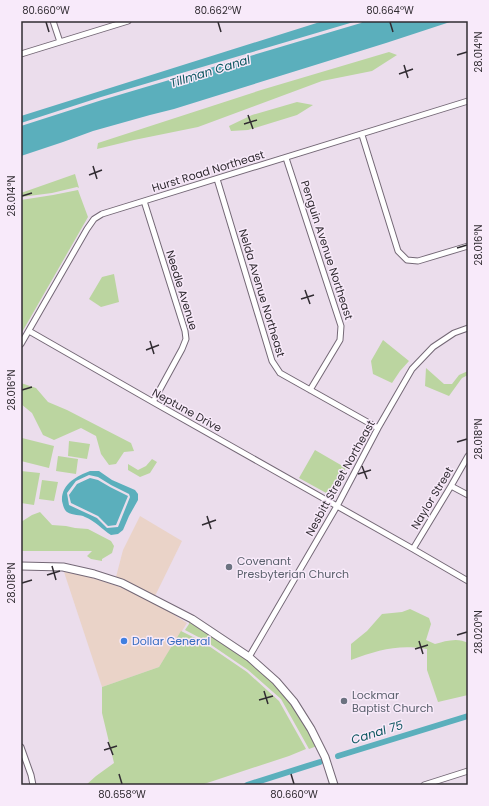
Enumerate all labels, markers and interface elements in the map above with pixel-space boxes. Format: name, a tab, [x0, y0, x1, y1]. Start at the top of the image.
text: 80.660°W	[22, 3, 70, 18]
text: 80.662°W	[195, 3, 242, 18]
text: 80.664°W	[366, 3, 414, 18]
text: 28.014°N	[471, 31, 486, 73]
water label: Tillman Canal	[168, 51, 252, 91]
street label: Hurst Road Northeast	[150, 146, 266, 196]
text: 28.014°N	[4, 175, 19, 217]
street label: Penguin Avenue Northeast	[297, 178, 357, 322]
text: 28.016°N	[471, 224, 486, 266]
street label: Nelda Avenue Northeast	[235, 227, 289, 359]
street label: Needle Avenue	[162, 248, 202, 332]
text: 28.016°N	[4, 369, 19, 411]
street label: Neptune Drive	[149, 384, 225, 436]
street label: Nesbitt Street Northeast	[301, 417, 379, 539]
text: 28.018°N	[471, 418, 486, 460]
street label: Naylor Street	[407, 464, 457, 532]
place label: Covenant Presbyterian Church	[237, 553, 349, 582]
text: 28.018°N	[4, 562, 19, 604]
marker: Covenant Presbyterian Church	[224, 562, 234, 572]
text: 28.020°N	[471, 610, 486, 654]
place label: Dollar General	[132, 633, 210, 649]
marker: Dollar General	[119, 636, 129, 646]
place label: Lockmar Baptist Church	[352, 687, 433, 716]
marker: Lockmar Baptist Church	[339, 696, 349, 706]
water label: Canal 75	[349, 716, 406, 748]
text: 80.658°W	[98, 787, 146, 802]
text: 80.660°W	[270, 787, 318, 802]

